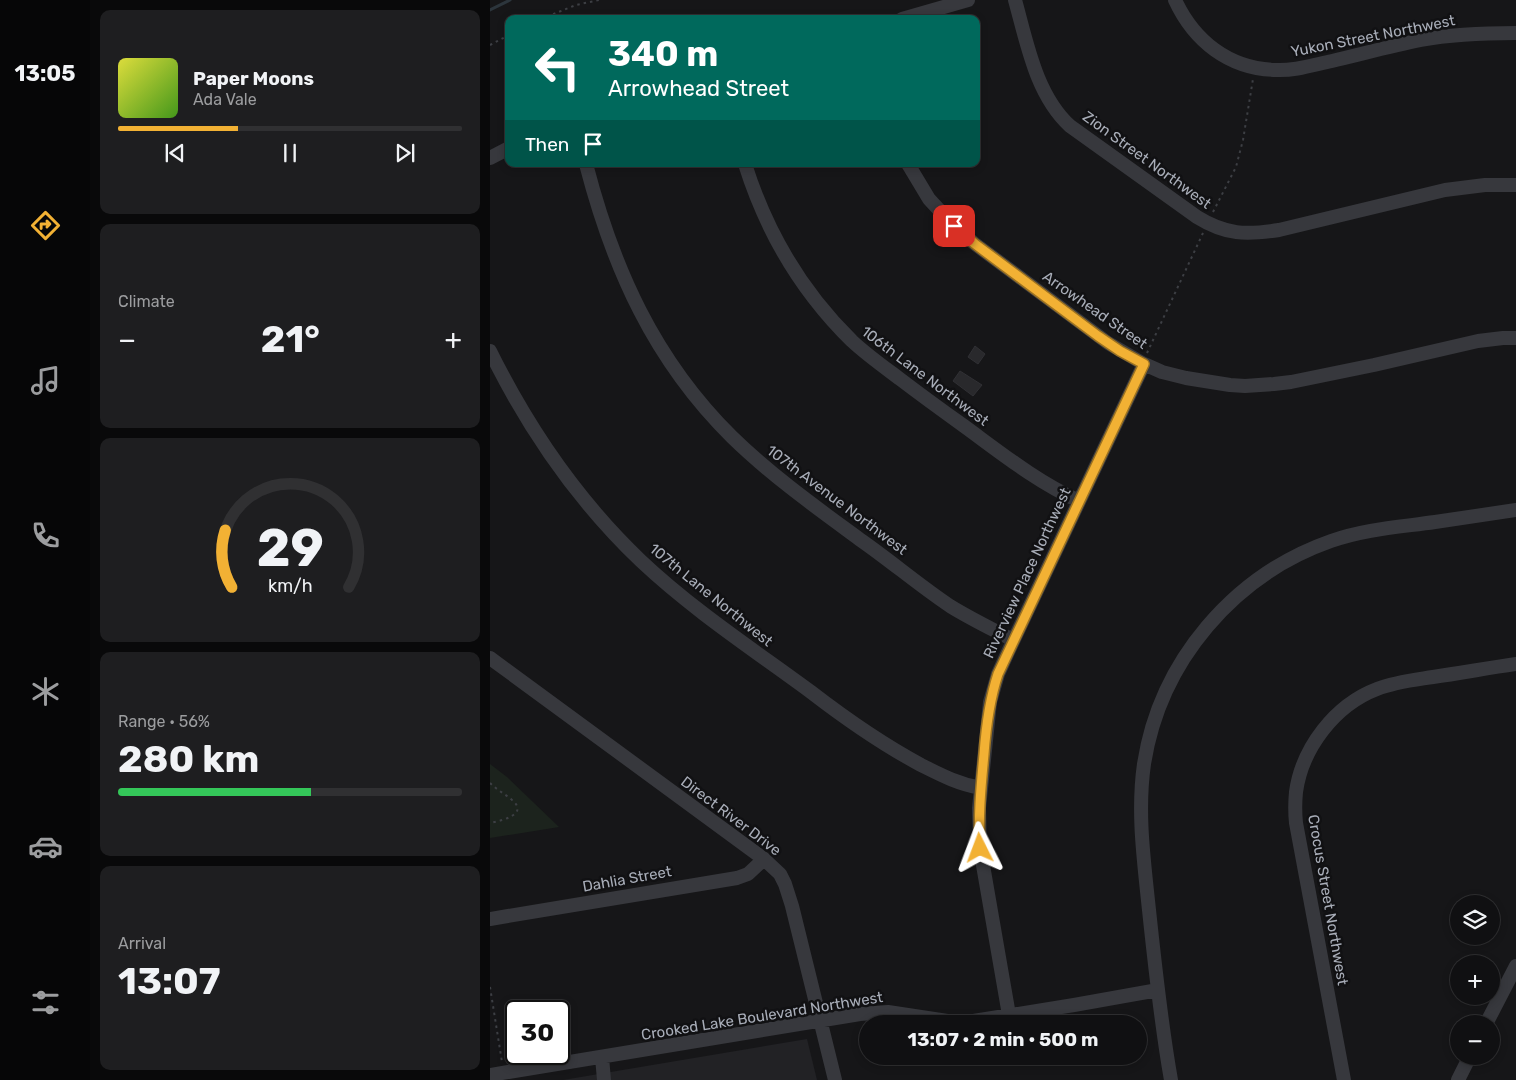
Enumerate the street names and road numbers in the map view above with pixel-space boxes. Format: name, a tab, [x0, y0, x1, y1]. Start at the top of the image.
street label: Yukon Street Northwest	[1289, 11, 1457, 61]
street label: Zion Street Northwest	[1079, 107, 1215, 213]
street label: Arrowhead Street	[1039, 267, 1151, 353]
street label: 106th Lane Northwest	[858, 322, 992, 430]
street label: 107th Avenue Northwest	[763, 441, 911, 559]
street label: Riverview Place Northwest	[979, 485, 1075, 661]
street label: 107th Lane Northwest	[646, 540, 776, 650]
street label: Direct River Drive	[677, 772, 785, 860]
street label: Crocus Street Northwest	[1304, 813, 1352, 987]
street label: Dahlia Street	[581, 862, 673, 896]
street label: Crooked Lake Boulevard Northwest	[640, 988, 884, 1044]

